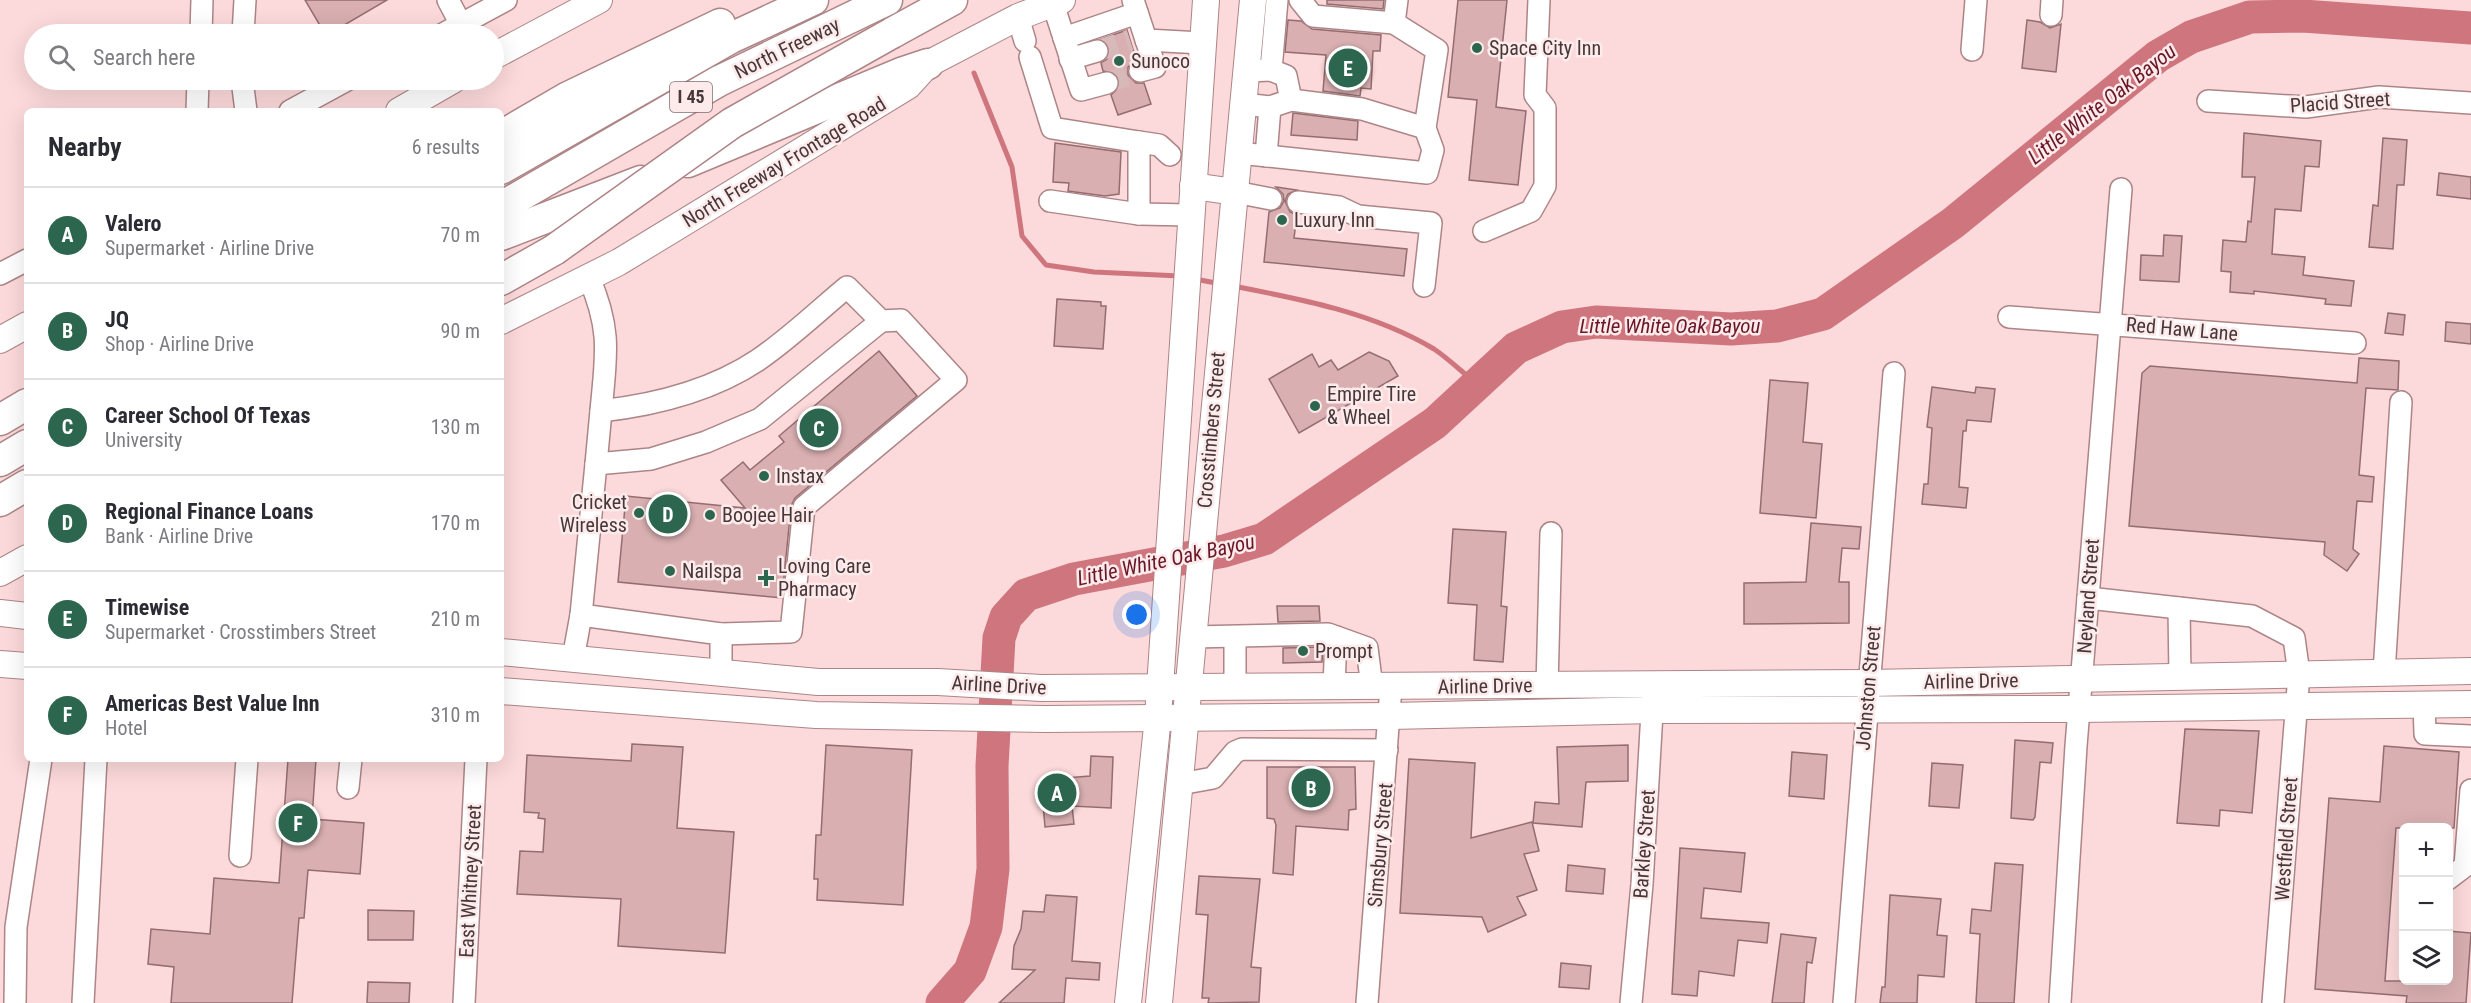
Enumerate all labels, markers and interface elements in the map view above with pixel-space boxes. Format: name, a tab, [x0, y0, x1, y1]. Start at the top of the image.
street label: North Freeway	[731, 12, 843, 84]
search box	[24, 24, 504, 90]
place label: Space City Inn	[1489, 36, 1601, 60]
water label: Little White Oak Bayou	[2023, 39, 2181, 169]
icon: search	[45, 41, 78, 74]
marker: Space City Inn	[1470, 41, 1484, 55]
text: Search here	[93, 45, 195, 70]
pin: E	[1328, 46, 1368, 90]
place label: Sunoco	[1131, 49, 1190, 73]
marker: Sunoco	[1112, 54, 1126, 68]
road number: I 45	[670, 82, 712, 112]
street label: Placid Street	[2289, 87, 2391, 117]
street label: North Freeway Frontage Road	[678, 92, 890, 232]
text: Nearby	[48, 132, 122, 162]
text: 6 results	[412, 135, 480, 159]
place label: Luxury Inn	[1294, 208, 1375, 232]
text: Valero	[105, 211, 162, 236]
marker: Luxury Inn	[1275, 213, 1289, 227]
text: A	[62, 223, 73, 247]
text: 70 m	[441, 223, 480, 247]
text: Supermarket · Airline Drive	[105, 236, 314, 260]
text: JQ	[105, 307, 129, 332]
street label: Red Haw Lane	[2125, 312, 2239, 346]
water label: Little White Oak Bayou	[1580, 314, 1761, 338]
text: B	[62, 319, 73, 343]
text: 90 m	[441, 319, 480, 343]
text: Shop · Airline Drive	[105, 332, 254, 356]
street label: Crosstimbers Street	[1192, 351, 1230, 509]
place label: Empire Tire & Wheel	[1327, 382, 1416, 429]
marker: Empire Tire & Wheel	[1308, 399, 1322, 413]
text: Career School Of Texas	[105, 403, 310, 428]
pin: C	[800, 406, 838, 450]
text: C	[62, 415, 73, 439]
text: 130 m	[431, 415, 480, 439]
text: University	[105, 428, 182, 452]
place label: Instax	[776, 464, 824, 488]
marker: Instax	[757, 469, 771, 483]
place label: Cricket Wireless	[560, 490, 627, 537]
pin: D	[648, 492, 688, 536]
text: Regional Finance Loans	[105, 499, 313, 524]
place label: Boojee Hair	[722, 503, 813, 527]
marker: Cricket Wireless	[632, 506, 646, 520]
marker: Boojee Hair	[703, 508, 717, 522]
text: D	[62, 511, 73, 535]
text: 170 m	[431, 511, 480, 535]
text: Bank · Airline Drive	[105, 524, 253, 548]
water label: Little White Oak Bayou	[1075, 529, 1257, 591]
street label: Neyland Street	[2072, 538, 2104, 654]
place label: Loving Care Pharmacy	[778, 554, 871, 601]
place label: Nailspa	[682, 559, 742, 583]
marker: Nailspa	[663, 564, 677, 578]
marker: Loving Care Pharmacy	[759, 571, 773, 585]
text: Timewise	[105, 595, 189, 620]
your location	[1122, 600, 1151, 629]
text: E	[63, 607, 72, 631]
text: 210 m	[431, 607, 480, 631]
text: Supermarket · Crosstimbers Street	[105, 620, 376, 644]
street label: Johnston Street	[1851, 625, 1885, 751]
place label: Prompt	[1315, 639, 1373, 663]
marker: Prompt	[1296, 644, 1310, 658]
street label: Airline Drive	[1923, 668, 2019, 694]
street label: Airline Drive	[951, 671, 1047, 699]
street label: Airline Drive	[1437, 673, 1533, 699]
text: Americas Best Value Inn	[105, 691, 320, 716]
text: F	[63, 703, 72, 727]
text: 310 m	[431, 703, 480, 727]
text: Hotel	[105, 716, 147, 740]
pin: B	[1292, 766, 1330, 810]
pin: A	[1038, 770, 1076, 816]
street label: Westfield Street	[2270, 776, 2302, 902]
street label: Simsbury Street	[1363, 782, 1397, 908]
street label: Barkley Street	[1628, 789, 1660, 899]
pin: F	[278, 800, 318, 846]
street label: East Whitney Street	[454, 804, 486, 958]
map controls	[2399, 823, 2453, 985]
button: +	[2399, 823, 2453, 877]
button: −	[2399, 877, 2453, 931]
button: layers	[2399, 931, 2453, 985]

